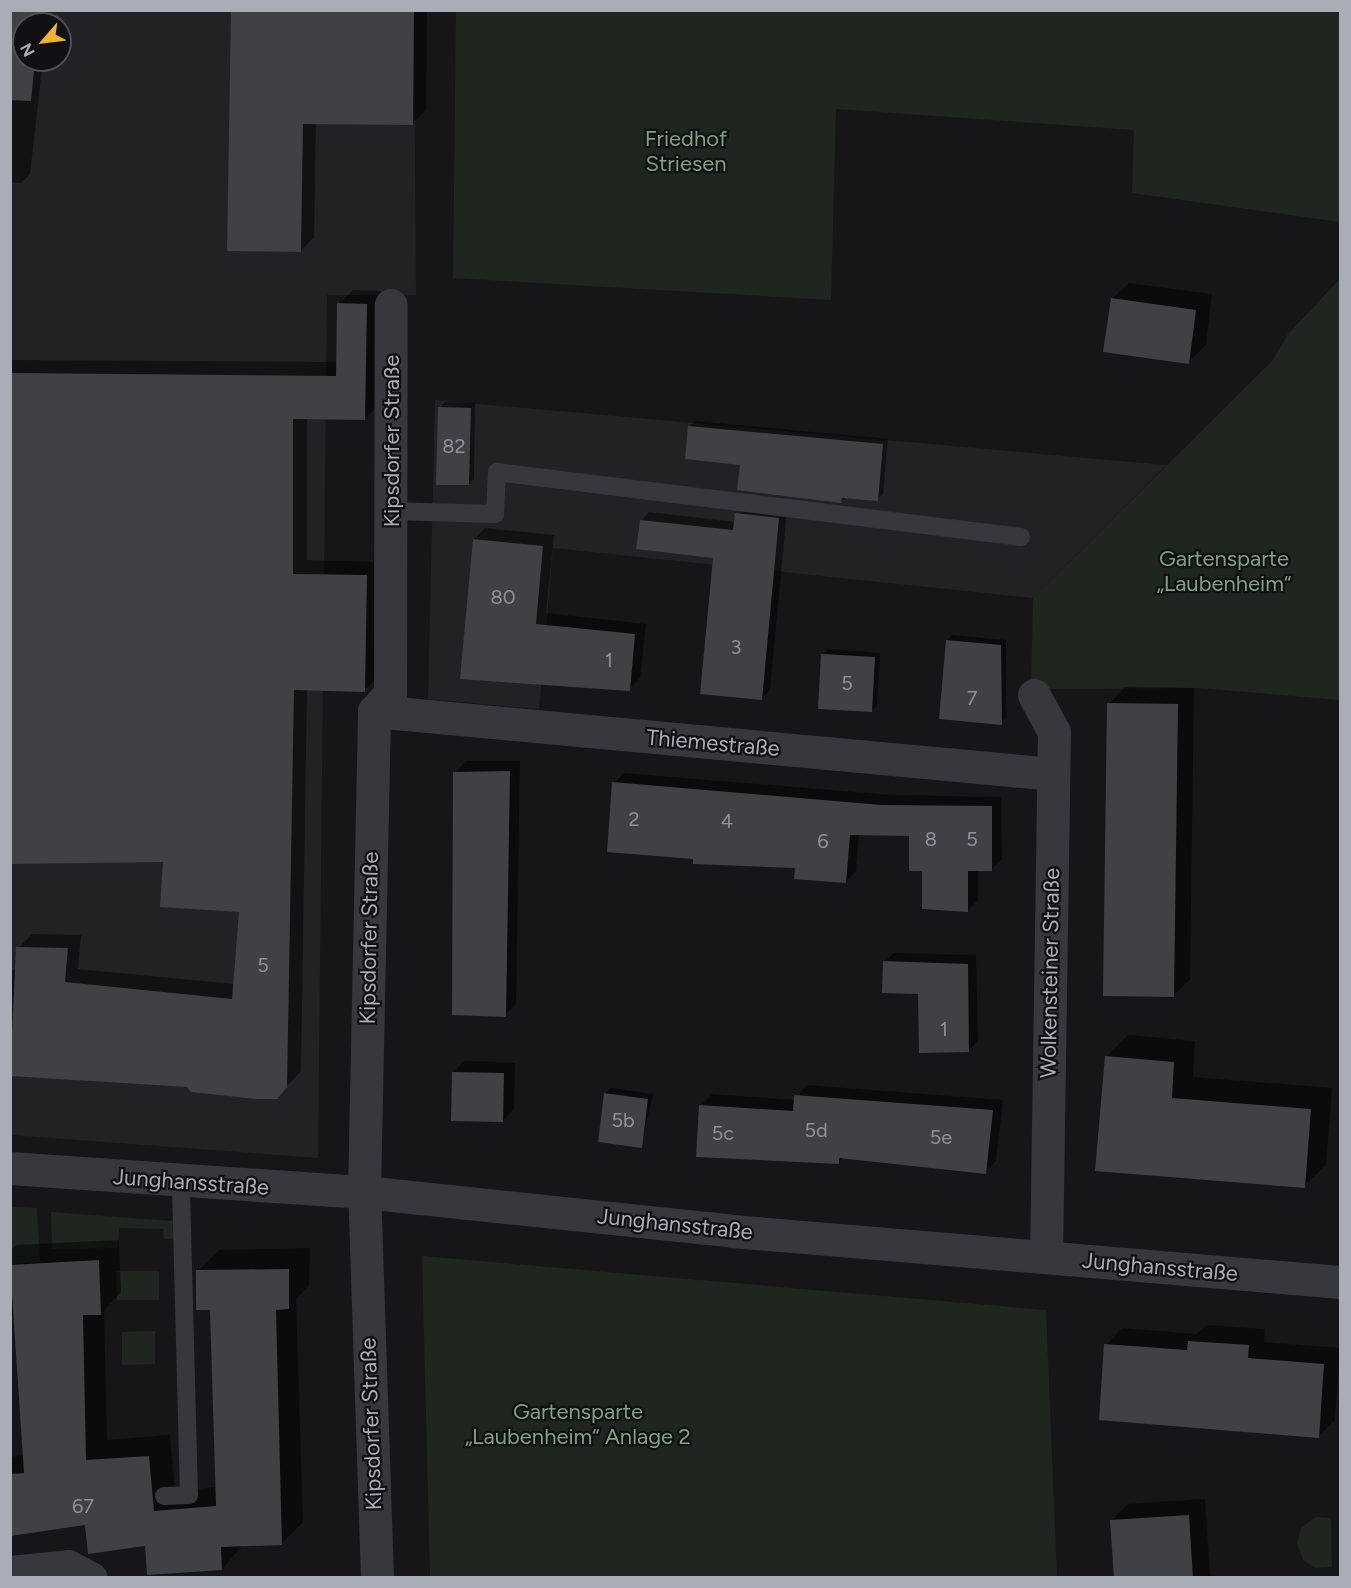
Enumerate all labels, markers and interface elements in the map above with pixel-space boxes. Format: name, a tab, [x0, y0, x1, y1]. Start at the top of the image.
north arrow	[12, 12, 72, 72]
text: N	[16, 40, 39, 60]
park label: Friedhof Striesen	[645, 125, 727, 176]
street label: Kipsdorfer Straße	[379, 355, 405, 527]
house number: 82	[442, 434, 466, 458]
park label: Gartensparte „Laubenheim“	[1157, 545, 1291, 596]
house number: 80	[490, 585, 516, 609]
house number: 3	[731, 635, 741, 659]
house number: 1	[605, 648, 613, 672]
house number: 5	[841, 671, 853, 695]
house number: 7	[967, 686, 977, 710]
street label: Thiemestraße	[645, 724, 781, 762]
house number: 2	[628, 807, 640, 831]
house number: 4	[721, 809, 733, 833]
house number: 8	[925, 827, 937, 851]
house number: 5	[966, 827, 978, 851]
house number: 6	[817, 829, 829, 853]
street label: Kipsdorfer Straße	[354, 851, 384, 1025]
street label: Wolkensteiner Straße	[1035, 868, 1065, 1078]
house number: 5	[257, 953, 269, 977]
house number: 1	[940, 1017, 948, 1041]
house number: 5b	[611, 1108, 635, 1132]
house number: 5d	[804, 1118, 828, 1142]
house number: 5c	[712, 1121, 734, 1145]
house number: 5e	[930, 1125, 952, 1149]
street label: Junghansstraße	[112, 1163, 270, 1201]
street label: Junghansstraße	[596, 1203, 754, 1245]
street label: Junghansstraße	[1081, 1247, 1239, 1287]
street label: Kipsdorfer Straße	[355, 1337, 387, 1511]
park label: Gartensparte „Laubenheim“ Anlage 2	[465, 1398, 691, 1450]
house number: 67	[72, 1494, 94, 1518]

